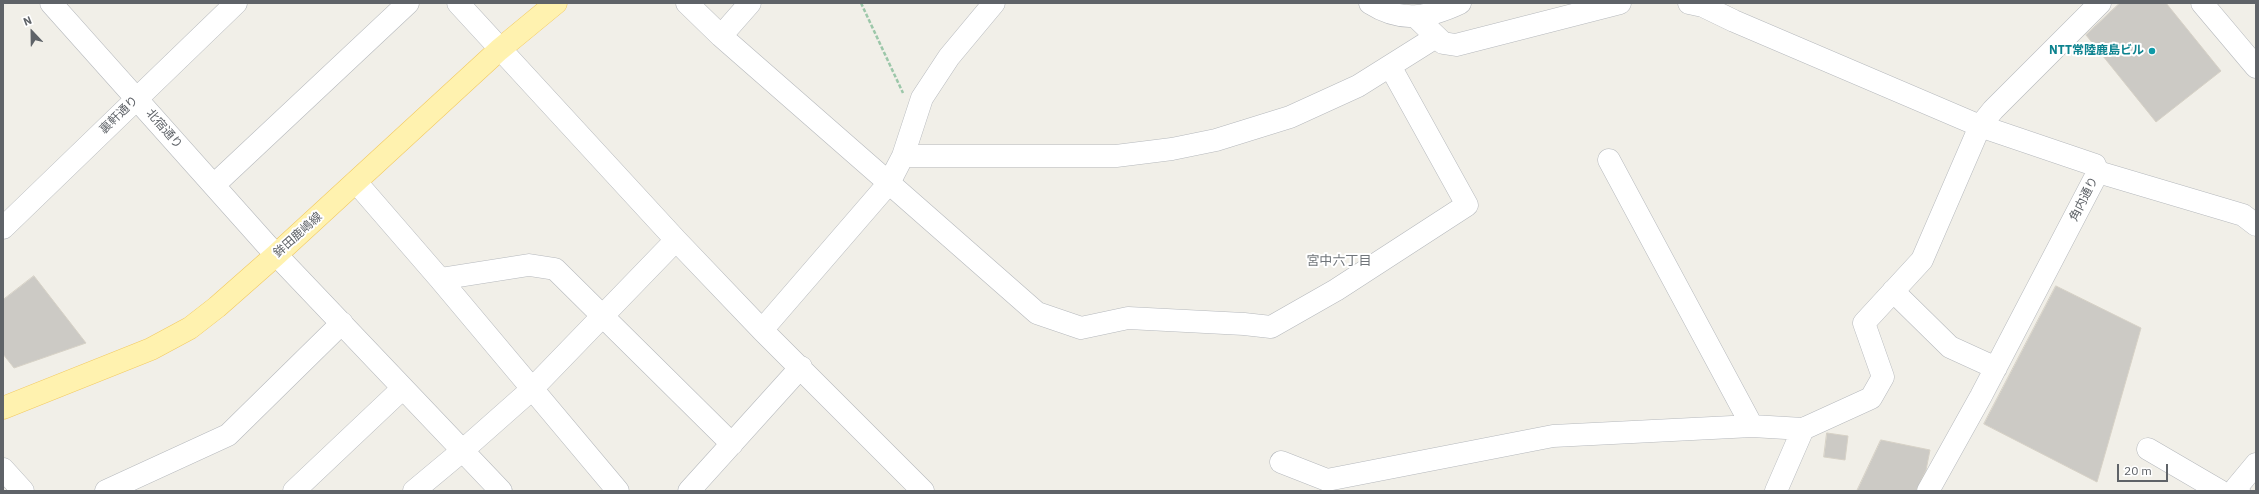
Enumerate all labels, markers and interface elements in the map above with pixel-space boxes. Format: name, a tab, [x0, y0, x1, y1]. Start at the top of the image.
north arrow	[12, 12, 52, 52]
text: N	[21, 13, 34, 29]
place label: NTT常陸鹿島ビル	[2049, 44, 2144, 58]
marker: NTT常陸鹿島ビル	[2147, 46, 2157, 56]
street label: 裏軒通り	[97, 93, 141, 137]
street label: 北宿通り	[143, 106, 185, 152]
street label: 角内通り	[2067, 174, 2101, 224]
street label: 鉾田鹿嶋線	[271, 210, 325, 260]
district label: 宮中六丁目	[1307, 253, 1371, 269]
scale bar	[2119, 456, 2170, 482]
text: 20 m	[2124, 463, 2152, 478]

